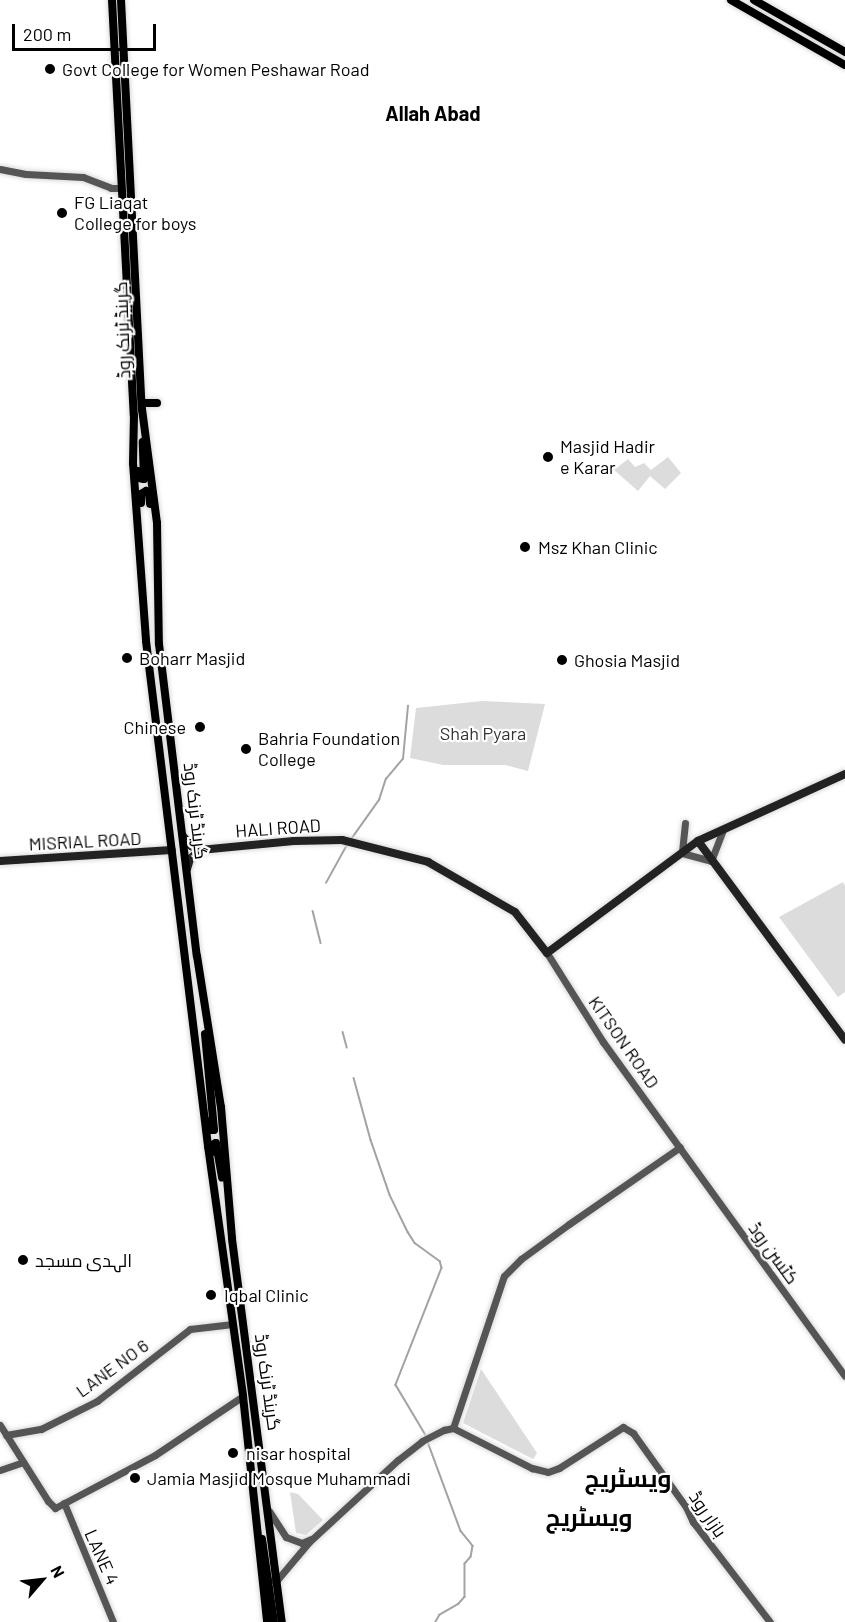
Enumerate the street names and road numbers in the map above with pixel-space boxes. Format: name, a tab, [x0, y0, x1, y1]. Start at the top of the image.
street label: گرینڈ ٹرنک روڈ	[110, 281, 134, 379]
street label: گرینڈ ٹرنک روڈ	[179, 761, 213, 861]
street label: HALI ROAD	[235, 814, 321, 842]
street label: MISRIAL ROAD	[28, 827, 142, 855]
street label: KITSON ROAD	[584, 992, 664, 1092]
street label: کٹسن روڈ	[744, 1218, 804, 1288]
street label: گرینڈ ٹرنک روڈ	[251, 1332, 285, 1432]
street label: LANE NO 6	[71, 1334, 153, 1402]
street label: بازار روڈ	[685, 1487, 731, 1541]
street label: LANE 4	[80, 1526, 124, 1588]

